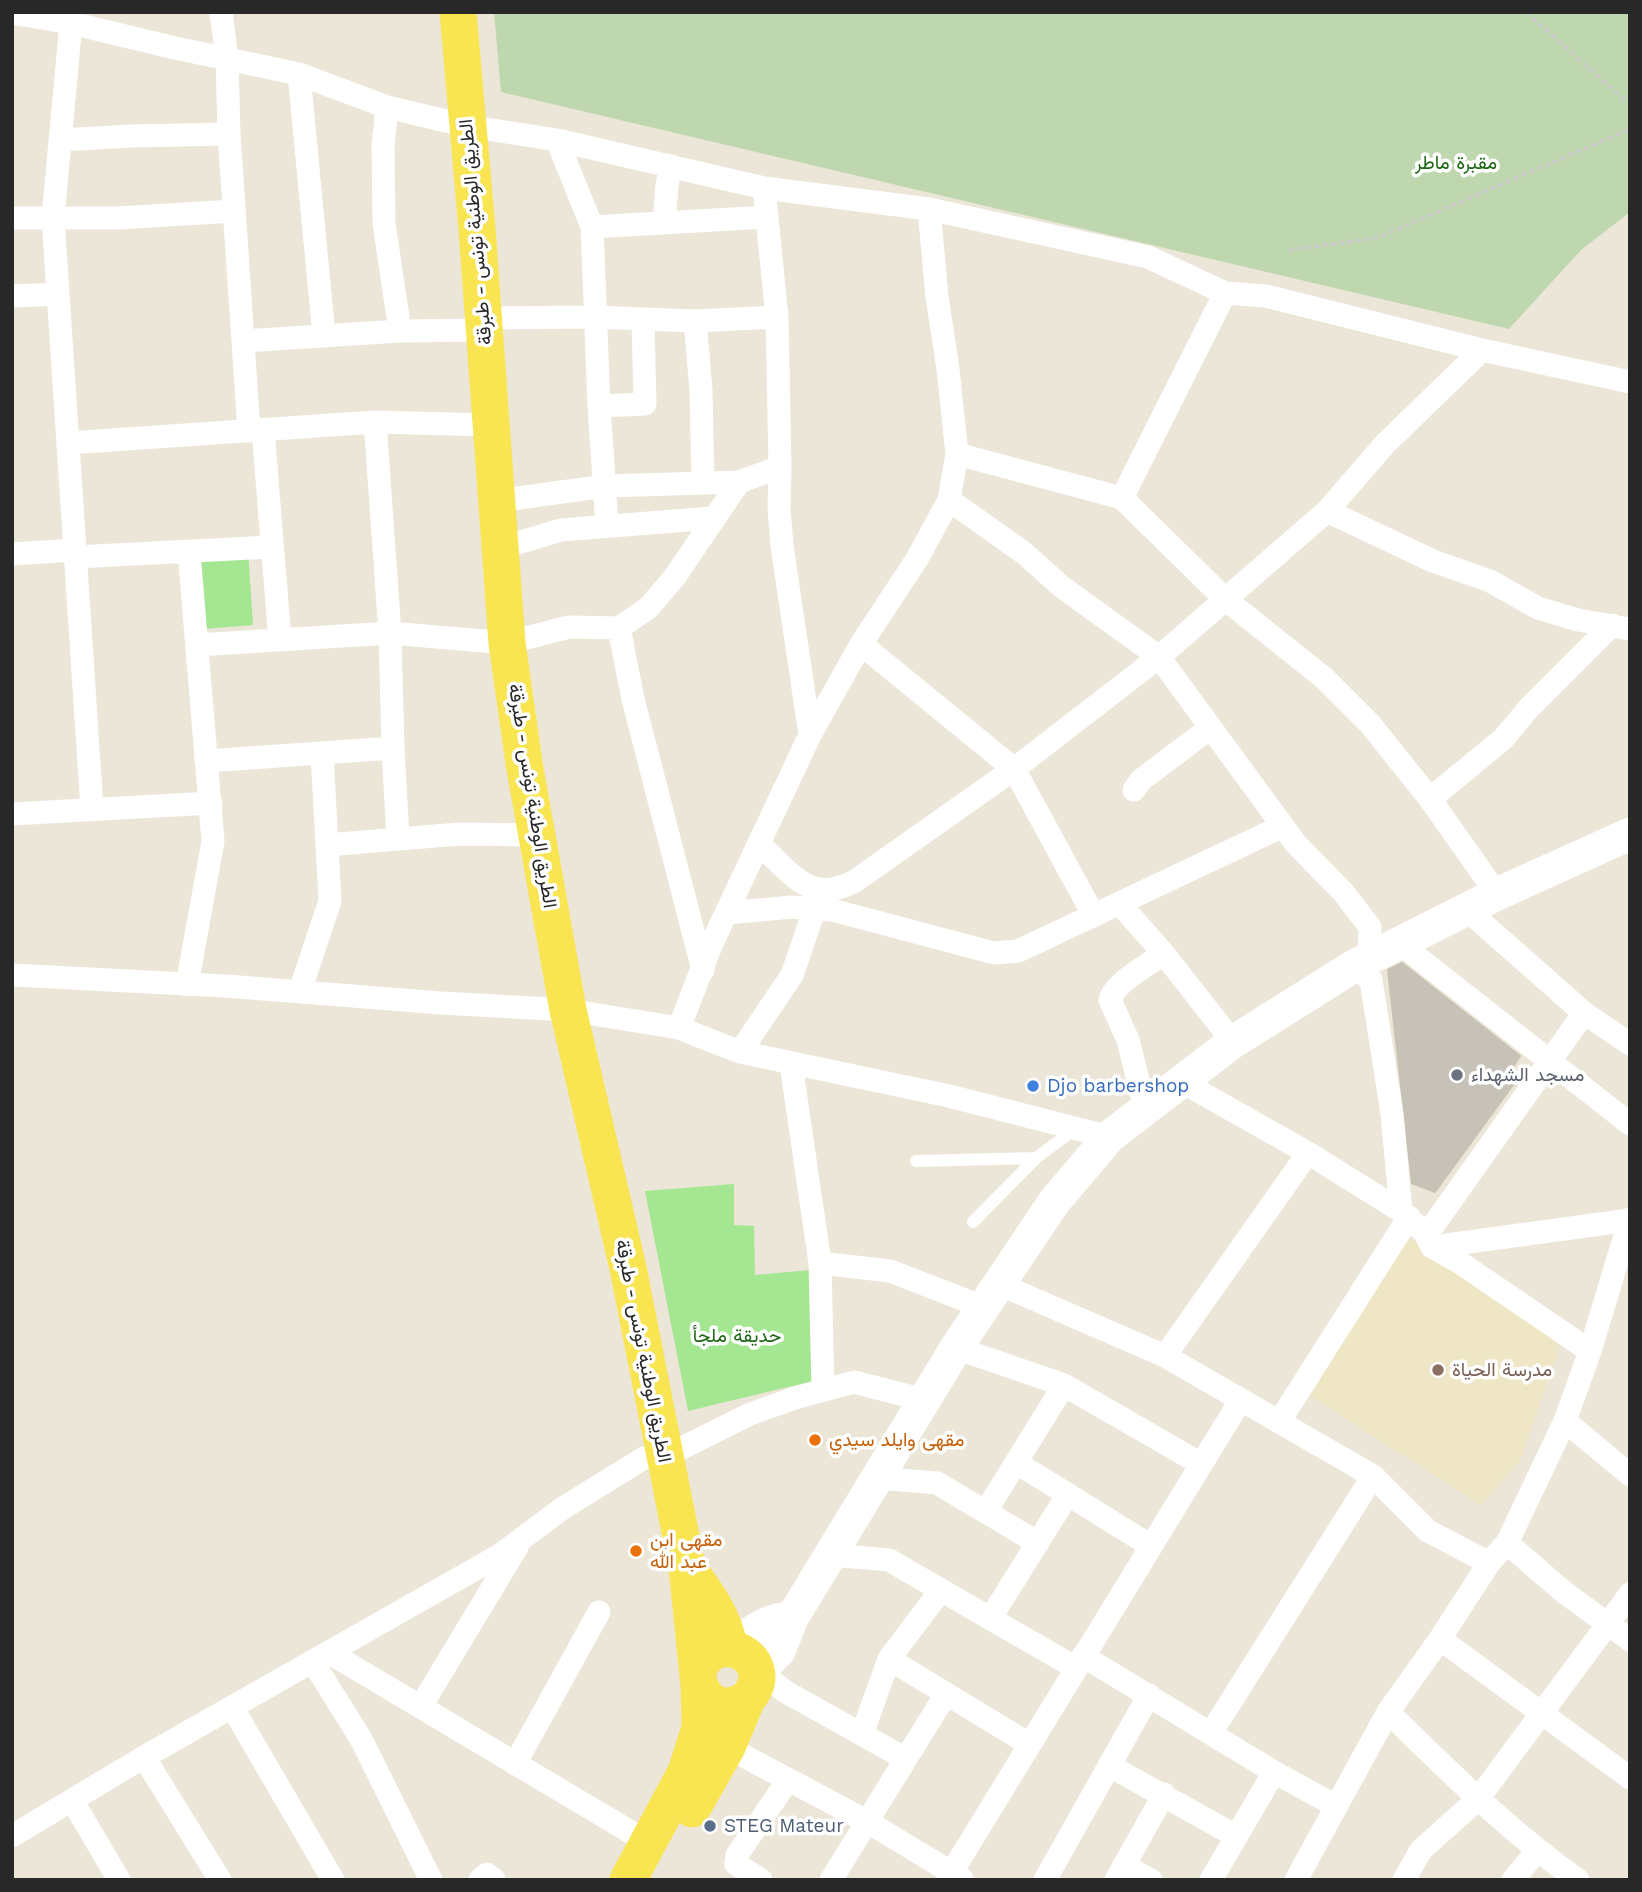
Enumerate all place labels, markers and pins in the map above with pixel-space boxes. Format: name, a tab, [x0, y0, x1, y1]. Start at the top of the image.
place label: مسجد الشهداء	[1471, 1064, 1584, 1086]
marker: مسجد الشهداء	[1449, 1067, 1465, 1083]
place label: Djo barbershop	[1047, 1075, 1189, 1097]
marker: Djo barbershop	[1025, 1078, 1041, 1094]
place label: مدرسة الحياة	[1452, 1359, 1552, 1381]
marker: مدرسة الحياة	[1430, 1362, 1446, 1378]
place label: مقهى وايلد سيدي	[829, 1429, 964, 1451]
marker: مقهى وايلد سيدي	[807, 1432, 823, 1448]
place label: مقهى ابن عبد الله	[650, 1529, 722, 1573]
marker: مقهى ابن عبد الله	[628, 1543, 644, 1559]
place label: STEG Mateur	[724, 1815, 844, 1837]
marker: STEG Mateur	[702, 1818, 718, 1834]

